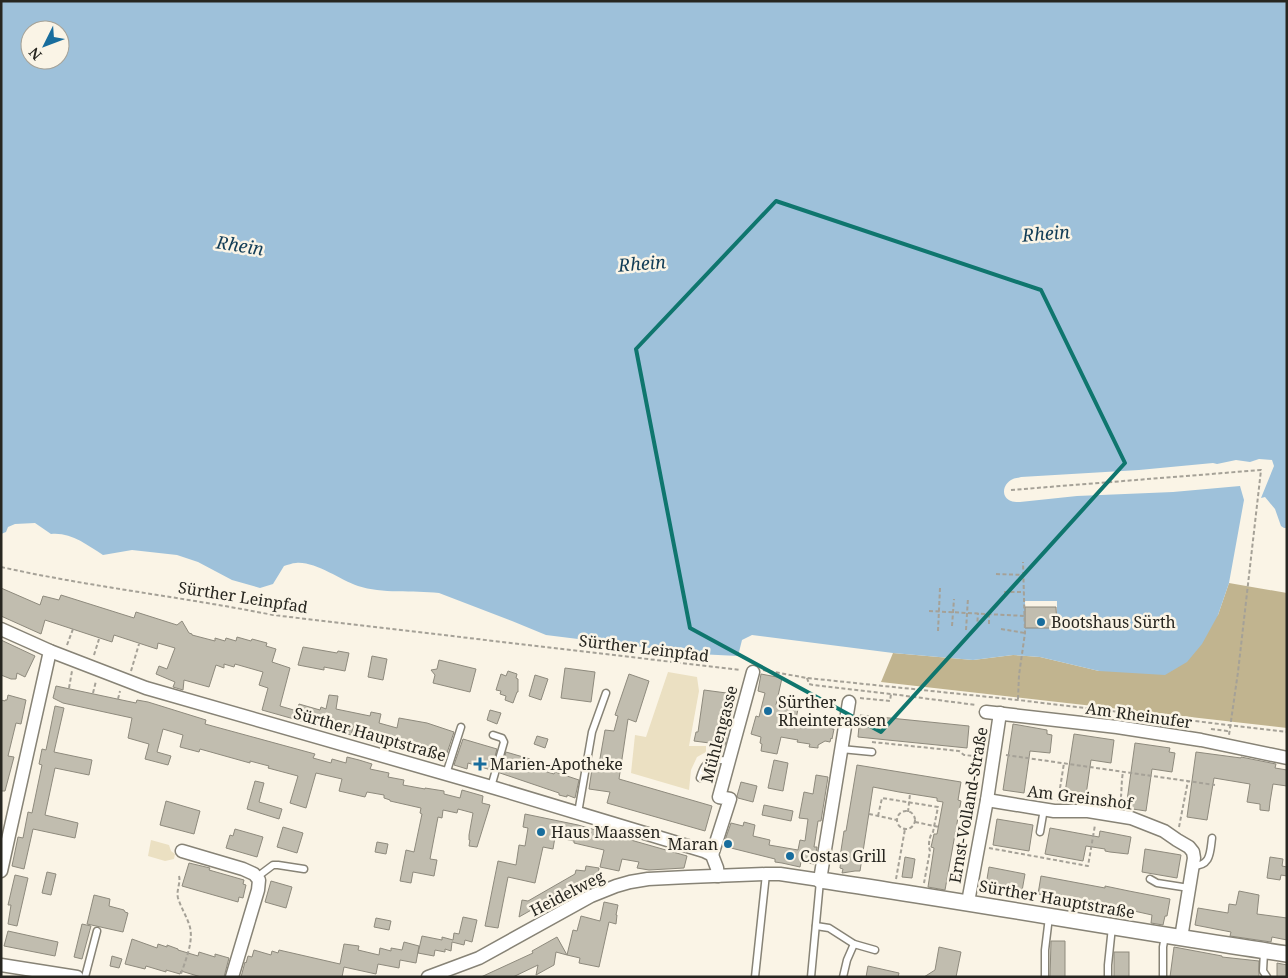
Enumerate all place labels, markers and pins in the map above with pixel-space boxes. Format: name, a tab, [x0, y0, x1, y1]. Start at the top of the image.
place label: Bootshaus Sürth	[1051, 611, 1176, 633]
marker: Bootshaus Sürth	[1035, 616, 1047, 628]
place label: Sürther Rheinterassen	[778, 691, 886, 731]
marker: Sürther Rheinterassen	[762, 705, 774, 717]
place label: Marien-Apotheke	[490, 753, 623, 775]
marker: Marien-Apotheke	[474, 758, 486, 770]
place label: Haus Maassen	[551, 821, 661, 843]
marker: Haus Maassen	[535, 826, 547, 838]
place label: Maran	[667, 833, 718, 855]
marker: Maran	[722, 838, 734, 850]
place label: Costas Grill	[800, 845, 886, 867]
marker: Costas Grill	[784, 850, 796, 862]

